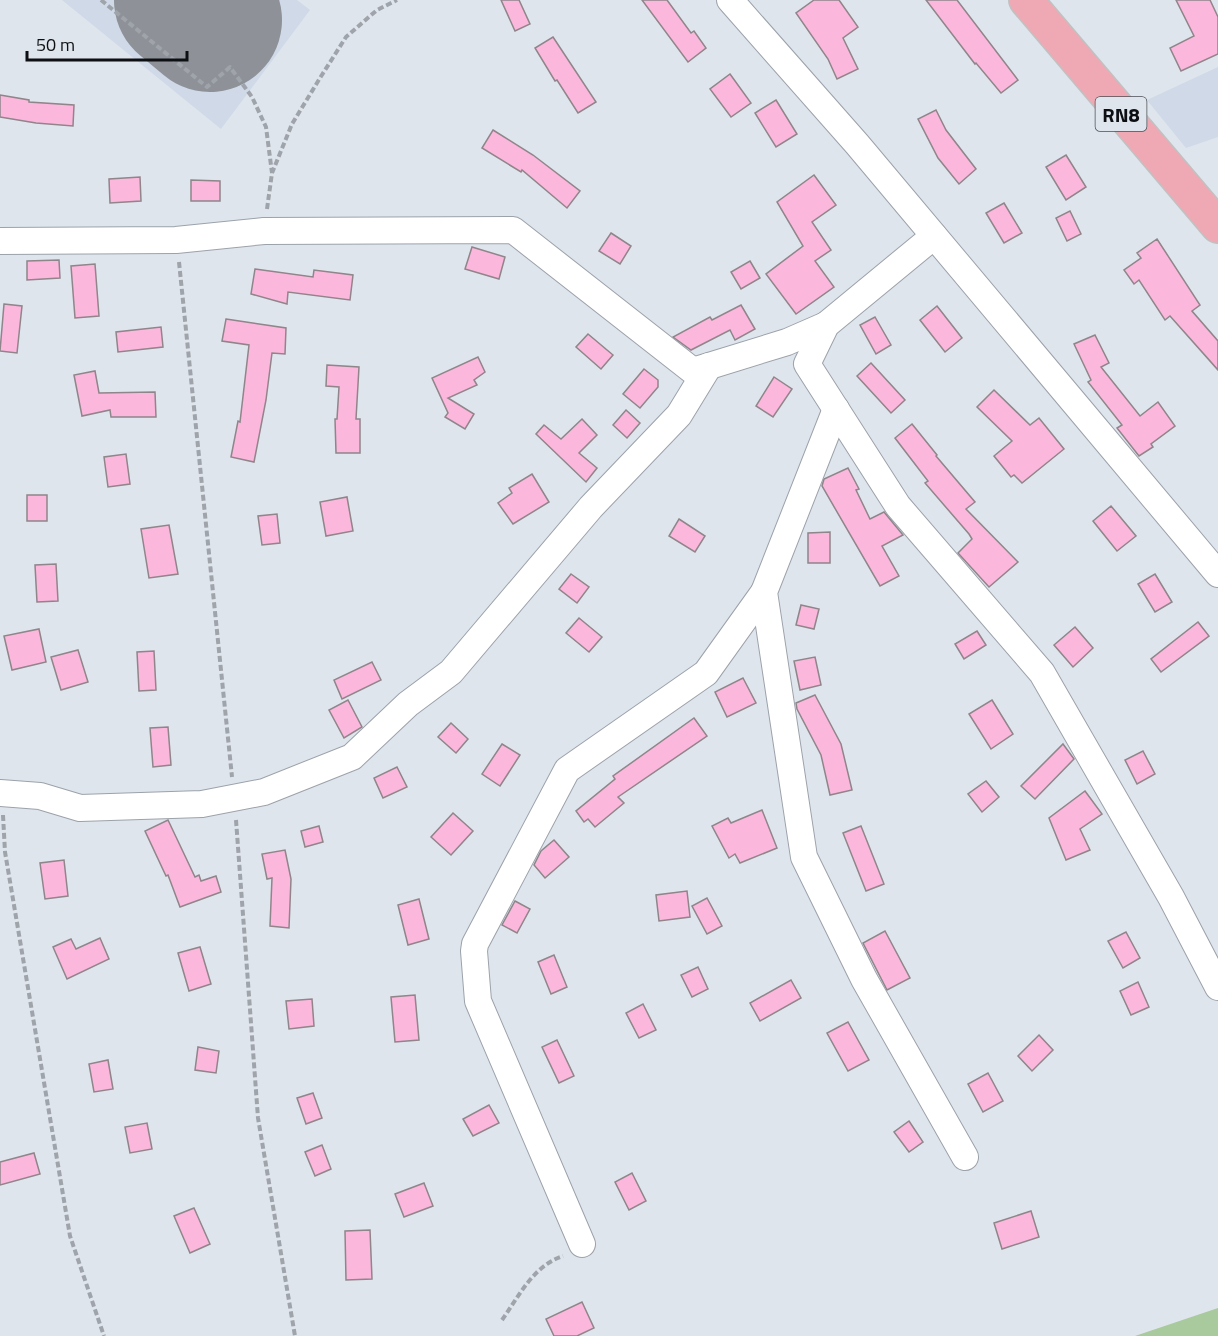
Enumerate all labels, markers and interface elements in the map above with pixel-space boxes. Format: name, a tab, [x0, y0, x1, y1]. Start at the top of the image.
scale bar	[27, 24, 188, 62]
text: 50 m	[36, 31, 75, 58]
road number: RN8	[1096, 97, 1146, 131]

